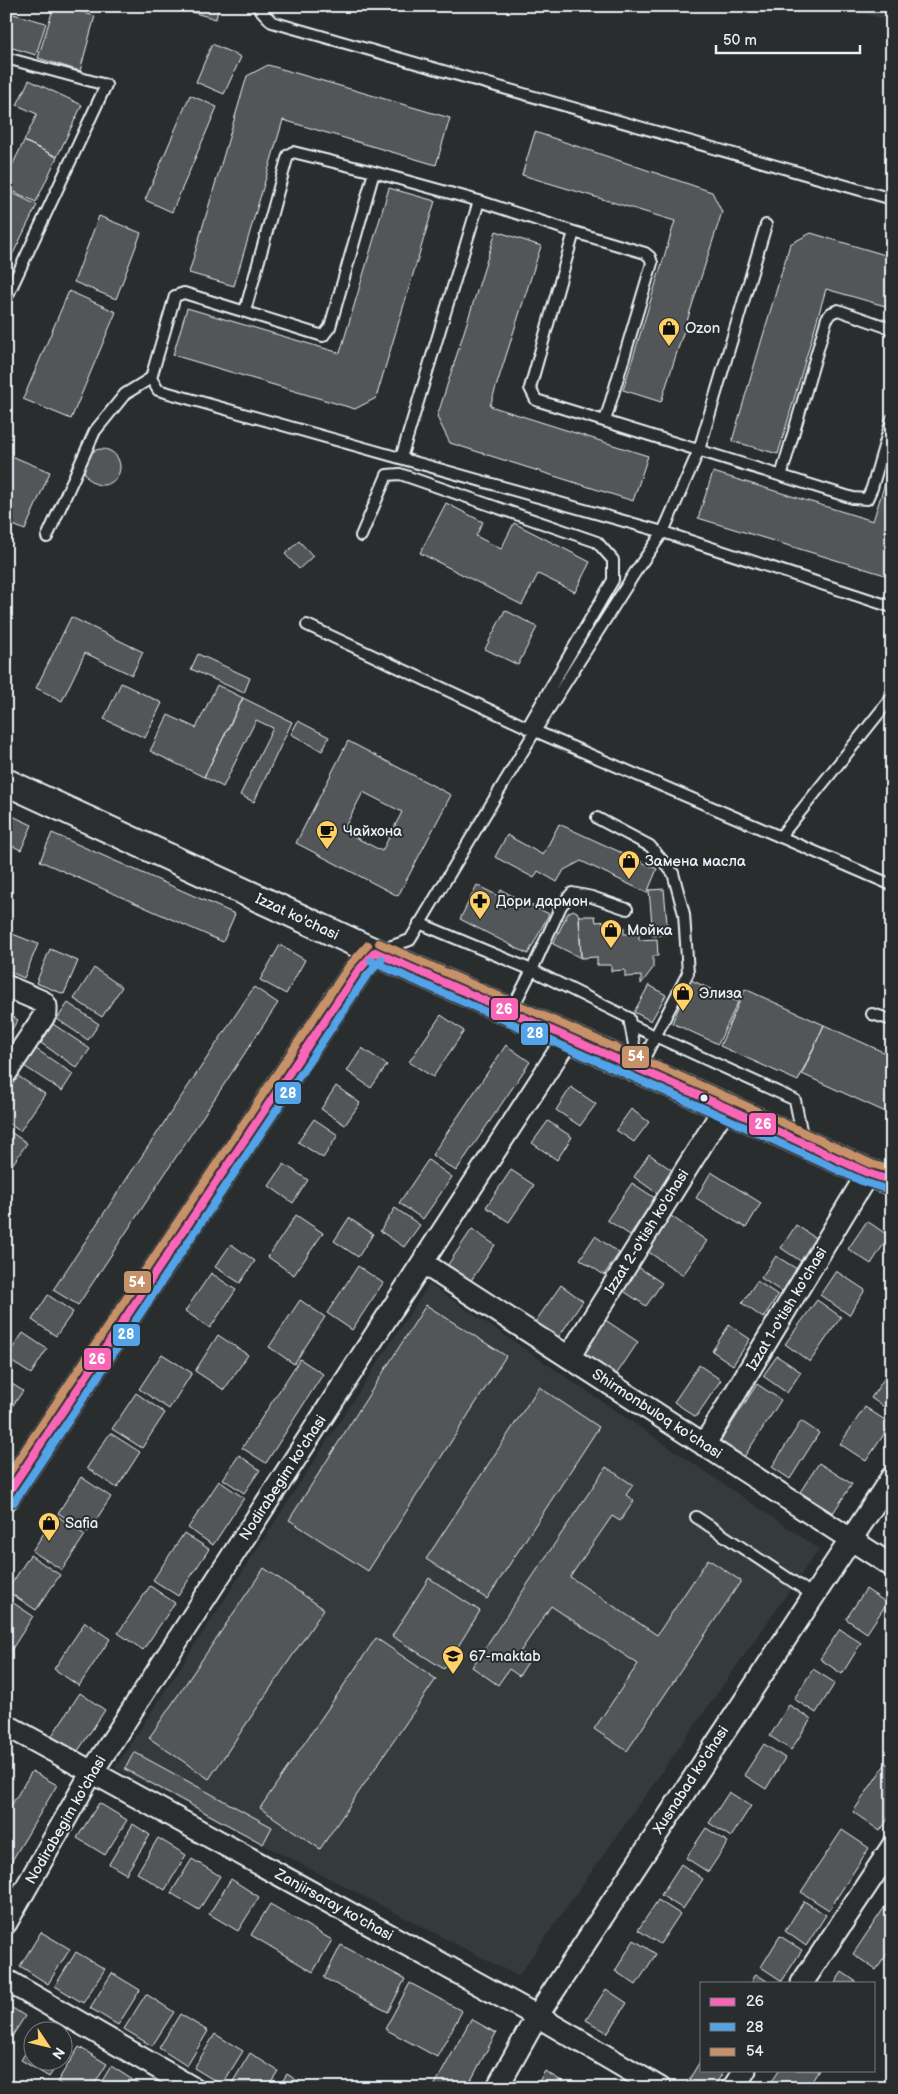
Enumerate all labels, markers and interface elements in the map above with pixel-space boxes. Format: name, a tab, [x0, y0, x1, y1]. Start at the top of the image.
scale bar	[716, 22, 859, 54]
text: 50 m	[723, 31, 757, 50]
shop icon: Ozon	[657, 316, 681, 347]
place label: Ozon	[685, 319, 720, 338]
cafe icon: Чайхона	[315, 819, 339, 850]
place label: Чайхона	[343, 822, 402, 841]
shop icon: Замена масла	[617, 849, 641, 880]
place label: Замена масла	[645, 852, 746, 871]
street label: Izzat ko'chasi	[252, 889, 342, 945]
pharmacy icon: Дори дармон	[468, 889, 492, 920]
place label: Дори дармон	[496, 892, 588, 911]
shop icon: Мойка	[599, 918, 623, 949]
place label: Мойка	[627, 921, 673, 940]
shop icon: Элиза	[671, 981, 695, 1012]
place label: Элиза	[699, 984, 742, 1003]
line badge: 26	[490, 997, 519, 1021]
text: 26	[496, 1001, 512, 1018]
line badge: 28	[520, 1022, 549, 1046]
text: 28	[527, 1025, 543, 1042]
line badge: 54	[621, 1045, 650, 1069]
text: 54	[628, 1048, 645, 1065]
line badge: 28	[274, 1081, 302, 1105]
text: 28	[280, 1085, 296, 1102]
unlabelled marker	[699, 1093, 709, 1103]
line badge: 26	[748, 1112, 777, 1136]
text: 26	[755, 1116, 771, 1133]
street label: Izzat 2-o'tish ko'chasi	[601, 1166, 693, 1298]
street label: Izzat 1-o'tish ko'chasi	[743, 1244, 831, 1374]
line badge: 54	[123, 1270, 152, 1294]
text: 54	[129, 1274, 146, 1291]
line badge: 28	[112, 1323, 141, 1347]
text: 28	[118, 1326, 134, 1343]
line badge: 26	[83, 1347, 112, 1371]
text: 26	[89, 1351, 105, 1368]
street label: Shirmonbuloq ko'chasi	[588, 1365, 726, 1463]
street label: Nodirabegim ko'chasi	[235, 1412, 331, 1544]
shop icon: Safia	[37, 1511, 61, 1542]
place label: Safia	[65, 1514, 98, 1533]
school or university icon: 67-maktab	[441, 1644, 465, 1675]
place label: 67-maktab	[469, 1647, 541, 1666]
street label: Xusnabad ko'chasi	[648, 1722, 733, 1838]
street label: Nodirabegim ko'chasi	[21, 1752, 111, 1888]
street label: Zanjirsaray ko'chasi	[271, 1864, 396, 1945]
legend	[700, 1982, 876, 2072]
text: 26	[746, 1992, 764, 2011]
text: 28	[746, 2018, 764, 2037]
north arrow	[22, 2022, 72, 2072]
text: 54	[746, 2042, 764, 2061]
text: N	[48, 2044, 68, 2062]

